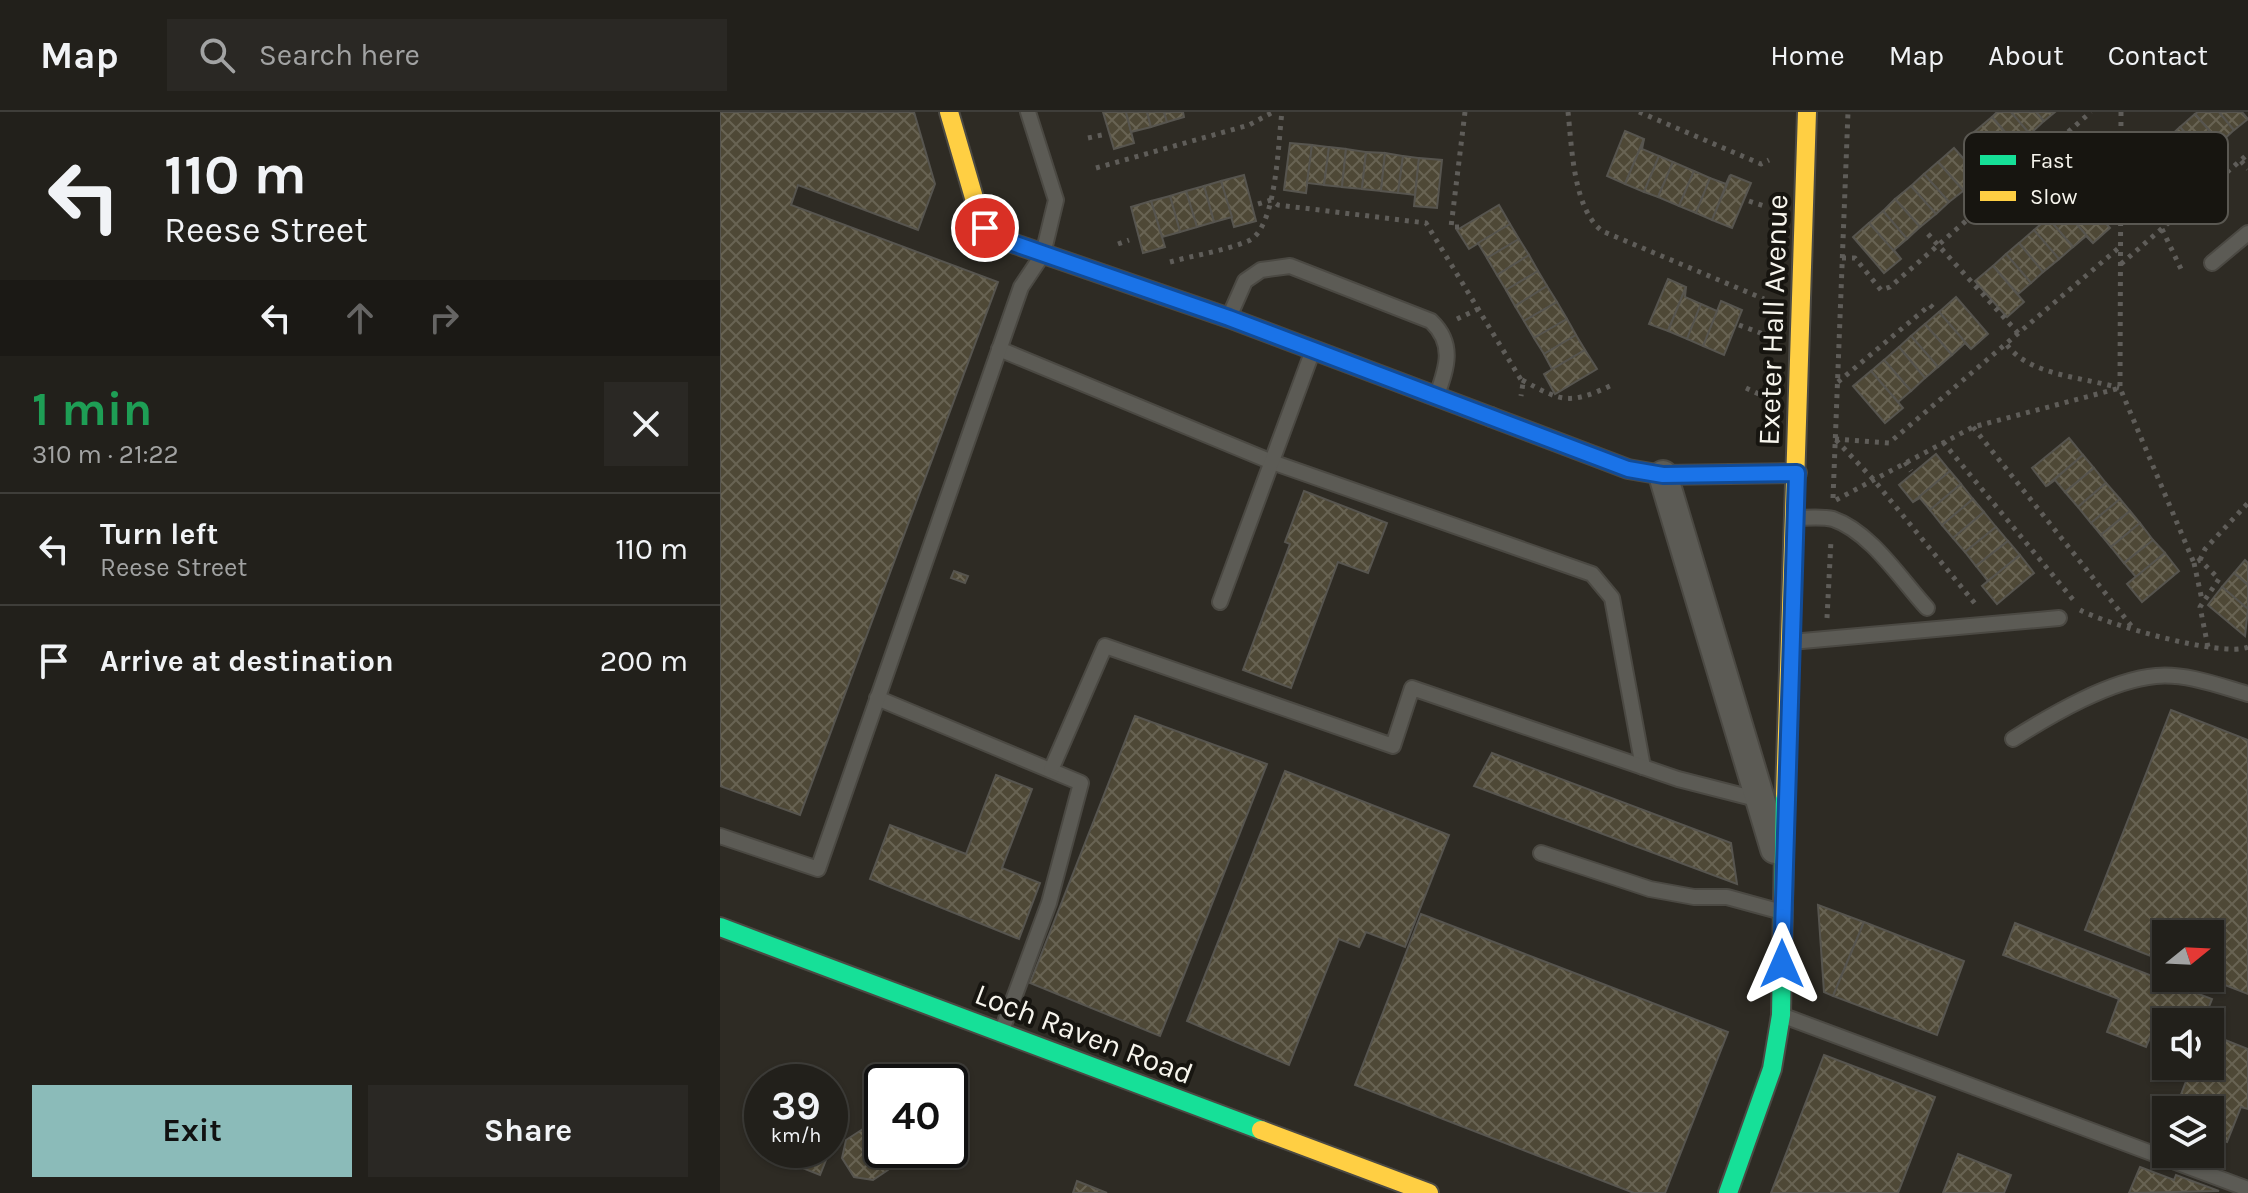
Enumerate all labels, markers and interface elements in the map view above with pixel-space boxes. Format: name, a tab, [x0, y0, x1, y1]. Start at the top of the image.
search box	[167, 19, 727, 91]
text: Map	[40, 33, 119, 78]
icon: search	[195, 33, 239, 77]
text: Search here	[259, 37, 420, 73]
text: Home	[1770, 39, 1845, 72]
text: Map	[1889, 39, 1944, 72]
text: About	[1988, 39, 2064, 72]
text: Contact	[2108, 39, 2208, 72]
legend	[1964, 132, 2228, 224]
text: 110 m	[164, 142, 307, 207]
icon: left	[32, 144, 136, 248]
text: Fast	[2030, 148, 2073, 174]
text: Slow	[2030, 184, 2077, 210]
pin	[951, 194, 1019, 262]
street label: Exeter Hall Avenue	[1751, 194, 1795, 446]
icon: arrive	[963, 206, 1007, 250]
text: Reese Street	[164, 209, 368, 251]
icon: left	[254, 296, 298, 340]
icon: ahead	[338, 296, 382, 340]
icon: right	[422, 296, 466, 340]
text: 1 min	[32, 381, 152, 437]
button: close	[604, 382, 688, 466]
text: 310 m · 21:22	[32, 439, 179, 470]
text: Turn left	[100, 516, 218, 552]
icon: left	[32, 527, 76, 571]
text: 110 m	[615, 531, 688, 567]
text: Reese Street	[100, 552, 247, 583]
icon: arrive	[32, 639, 76, 683]
text: Arrive at destination	[100, 643, 394, 679]
text: 200 m	[600, 643, 688, 679]
north arrow	[2152, 920, 2224, 992]
map controls	[2152, 920, 2224, 1168]
position arrow	[1740, 922, 1824, 1006]
street label: Loch Raven Road	[970, 976, 1198, 1092]
button: sound	[2152, 1008, 2224, 1080]
speed limit sign: 40	[864, 1064, 968, 1168]
text: 39	[771, 1082, 821, 1129]
button: Exit	[32, 1085, 352, 1177]
button: Share	[368, 1085, 688, 1177]
button: layers	[2152, 1096, 2224, 1168]
text: km/h	[771, 1124, 821, 1147]

